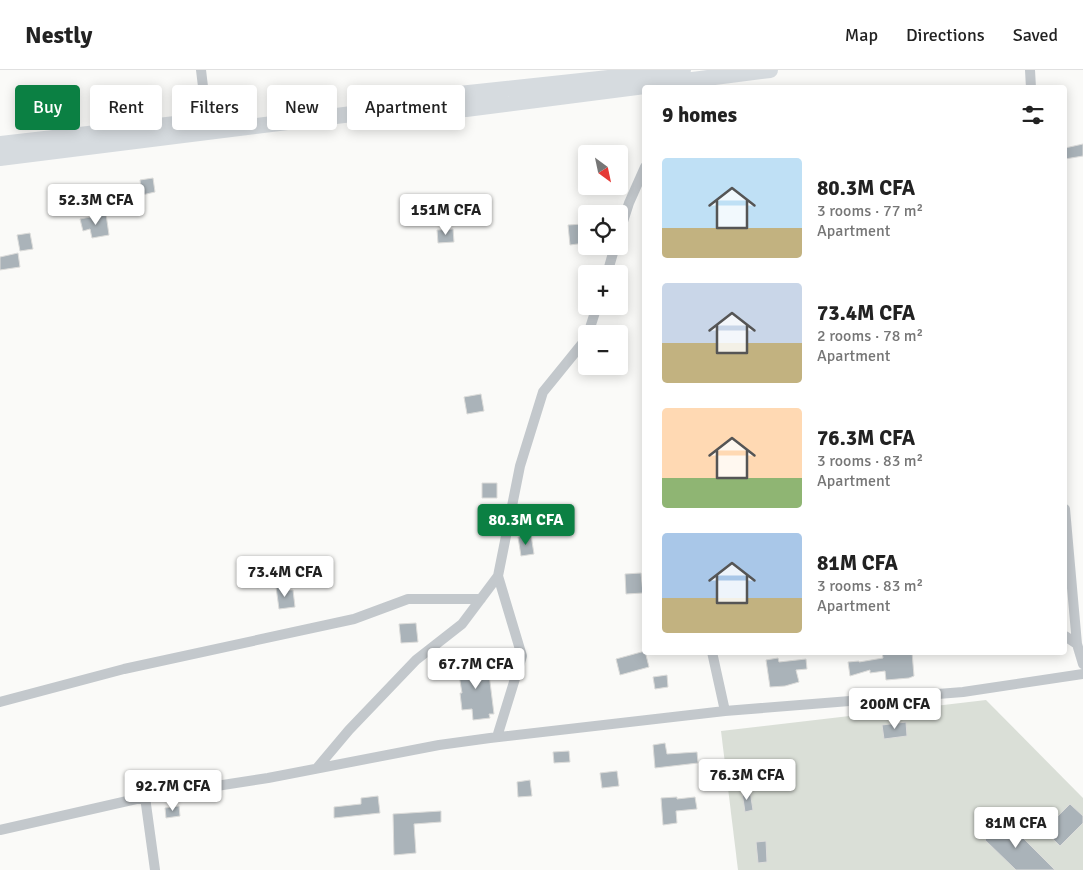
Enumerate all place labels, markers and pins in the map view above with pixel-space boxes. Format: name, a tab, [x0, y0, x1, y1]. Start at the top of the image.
pin: 52.3M CFA	[39, 184, 153, 226]
pin: 151M CFA	[394, 194, 498, 236]
pin: 80.3M CFA	[469, 504, 583, 546]
pin: 73.4M CFA	[228, 556, 342, 598]
pin: 67.7M CFA	[419, 648, 533, 690]
pin: 200M CFA	[843, 688, 947, 730]
pin: 76.3M CFA	[690, 758, 804, 801]
pin: 92.7M CFA	[116, 770, 230, 812]
pin: 81M CFA	[970, 806, 1062, 849]

